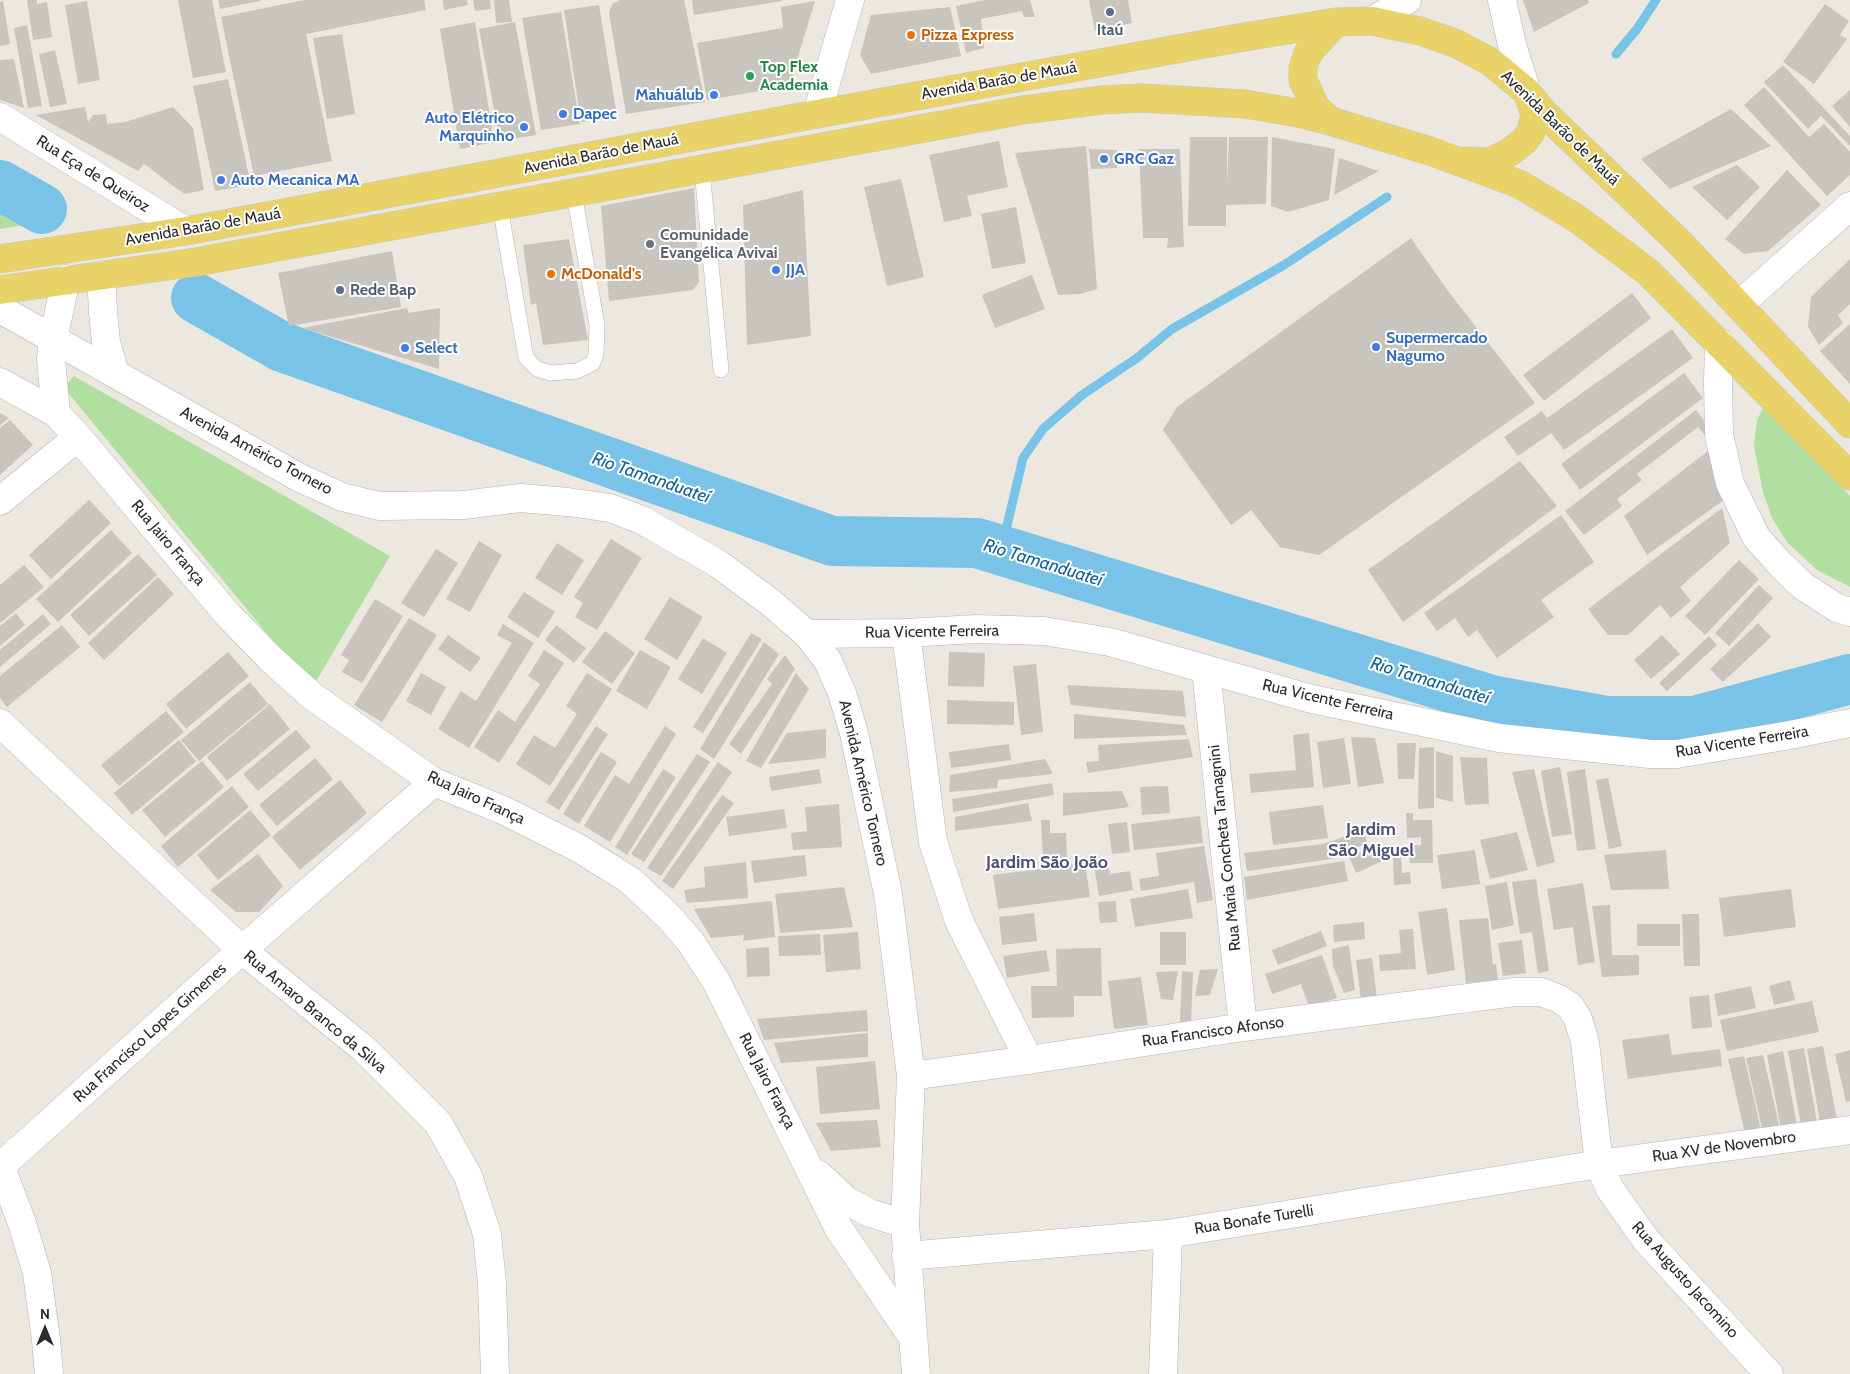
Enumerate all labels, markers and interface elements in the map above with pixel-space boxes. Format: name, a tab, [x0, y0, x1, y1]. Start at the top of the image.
marker: Itaú	[1104, 6, 1116, 18]
place label: Itaú	[1097, 20, 1123, 40]
place label: Pizza Express	[921, 25, 1014, 45]
marker: Pizza Express	[905, 29, 917, 41]
place label: Top Flex Academia	[760, 57, 828, 95]
street label: Avenida Barão de Mauá	[920, 58, 1078, 104]
street label: Avenida Barão de Mauá	[1497, 66, 1623, 190]
marker: Top Flex Academia	[744, 70, 756, 82]
place label: Mahuálub	[635, 85, 704, 105]
marker: Mahuálub	[708, 89, 720, 101]
place label: Dapec	[573, 104, 617, 124]
place label: Auto Elétrico Marquinho	[425, 108, 514, 146]
marker: Dapec	[557, 108, 569, 120]
marker: Auto Elétrico Marquinho	[518, 121, 530, 133]
street label: Avenida Barão de Mauá	[522, 130, 680, 178]
street label: Rua Eça de Queiroz	[33, 131, 153, 217]
place label: GRC Gaz	[1114, 149, 1174, 169]
marker: GRC Gaz	[1098, 153, 1110, 165]
place label: Auto Mecanica MA	[231, 170, 359, 190]
marker: Auto Mecanica MA	[215, 174, 227, 186]
street label: Avenida Barão de Mauá	[124, 204, 282, 250]
place label: Comunidade Evangélica Avivai	[660, 225, 778, 263]
marker: Comunidade Evangélica Avivai	[644, 238, 656, 250]
place label: JJA	[786, 260, 805, 280]
place label: McDonald's	[561, 264, 641, 284]
marker: JJA	[770, 264, 782, 276]
marker: McDonald's	[545, 268, 557, 280]
place label: Rede Bap	[350, 280, 416, 300]
marker: Rede Bap	[334, 284, 346, 296]
place label: Supermercado Nagumo	[1386, 328, 1487, 366]
place label: Select	[415, 338, 458, 358]
marker: Supermercado Nagumo	[1370, 341, 1382, 353]
marker: Select	[399, 342, 411, 354]
street label: Avenida Américo Tornero	[177, 403, 335, 499]
water label: Rio Tamanduateí	[589, 448, 713, 508]
street label: Rua Jairo França	[127, 496, 209, 590]
water label: Rio Tamanduateí	[981, 535, 1105, 591]
street label: Rua Vicente Ferreira	[865, 621, 999, 643]
water label: Rio Tamanduateí	[1368, 653, 1492, 709]
street label: Rua Vicente Ferreira	[1260, 676, 1396, 724]
street label: Avenida Américo Tornero	[835, 698, 891, 868]
street label: Rua Vicente Ferreira	[1674, 722, 1810, 762]
street label: Rua Maria Concheta Tamagnini	[1205, 744, 1245, 952]
street label: Rua Jairo França	[424, 767, 528, 829]
district label: Jardim São Miguel	[1328, 819, 1414, 862]
district label: Jardim São João	[986, 852, 1108, 874]
street label: Rua Amaro Branco da Silva	[240, 947, 390, 1077]
street label: Rua Francisco Lopes Gimenes	[70, 959, 230, 1107]
street label: Rua Francisco Afonso	[1141, 1013, 1285, 1051]
street label: Rua Jairo França	[734, 1030, 800, 1132]
street label: Rua XV de Novembro	[1651, 1127, 1797, 1167]
street label: Rua Bonafe Turelli	[1193, 1201, 1315, 1239]
street label: Rua Augusto Jacomino	[1627, 1218, 1743, 1342]
north arrow	[20, 1304, 70, 1354]
text: N	[40, 1305, 50, 1323]

